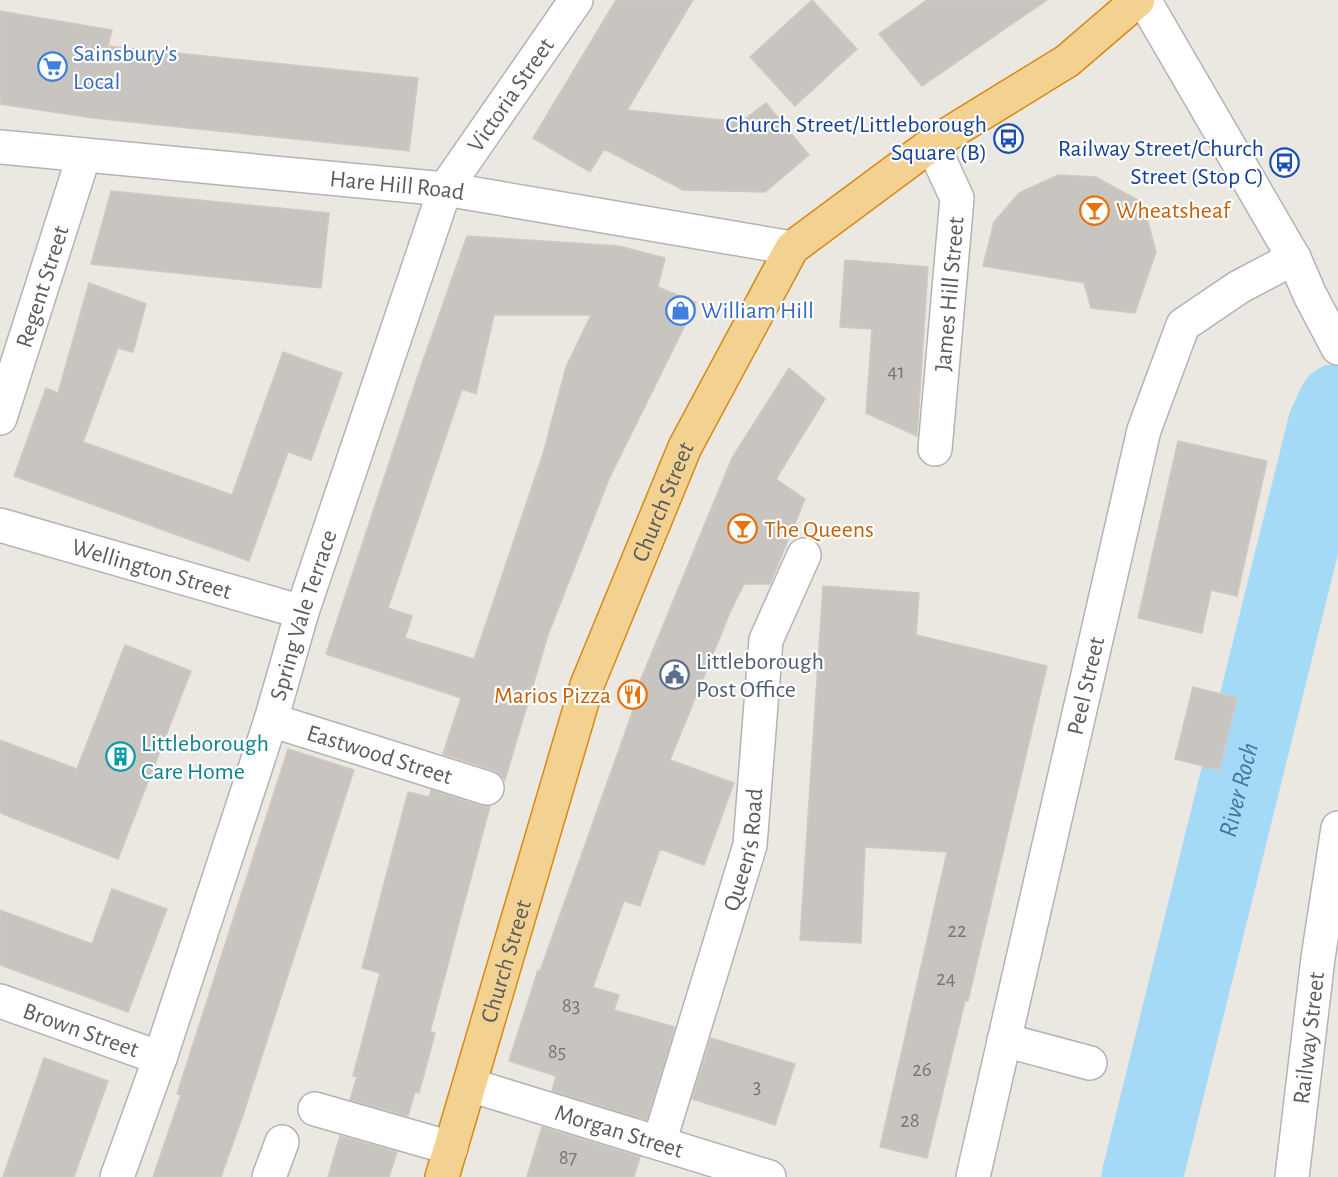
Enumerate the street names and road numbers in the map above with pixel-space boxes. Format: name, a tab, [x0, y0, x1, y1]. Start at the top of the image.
street label: Victoria Street	[464, 34, 559, 157]
street label: Hare Hill Road	[329, 167, 466, 205]
street label: James Hill Street	[931, 215, 969, 373]
street label: Regent Street	[12, 223, 74, 351]
street label: Church Street	[628, 438, 699, 565]
street label: Spring Vale Terrace	[266, 527, 342, 703]
street label: Wellington Street	[69, 535, 234, 604]
street label: Peel Street	[1064, 634, 1109, 737]
street label: Eastwood Street	[304, 721, 455, 789]
street label: Queen's Road	[720, 787, 767, 914]
street label: Church Street	[477, 897, 536, 1026]
street label: Railway Street	[1290, 970, 1329, 1106]
street label: Brown Street	[20, 999, 142, 1063]
street label: Morgan Street	[552, 1101, 686, 1163]

